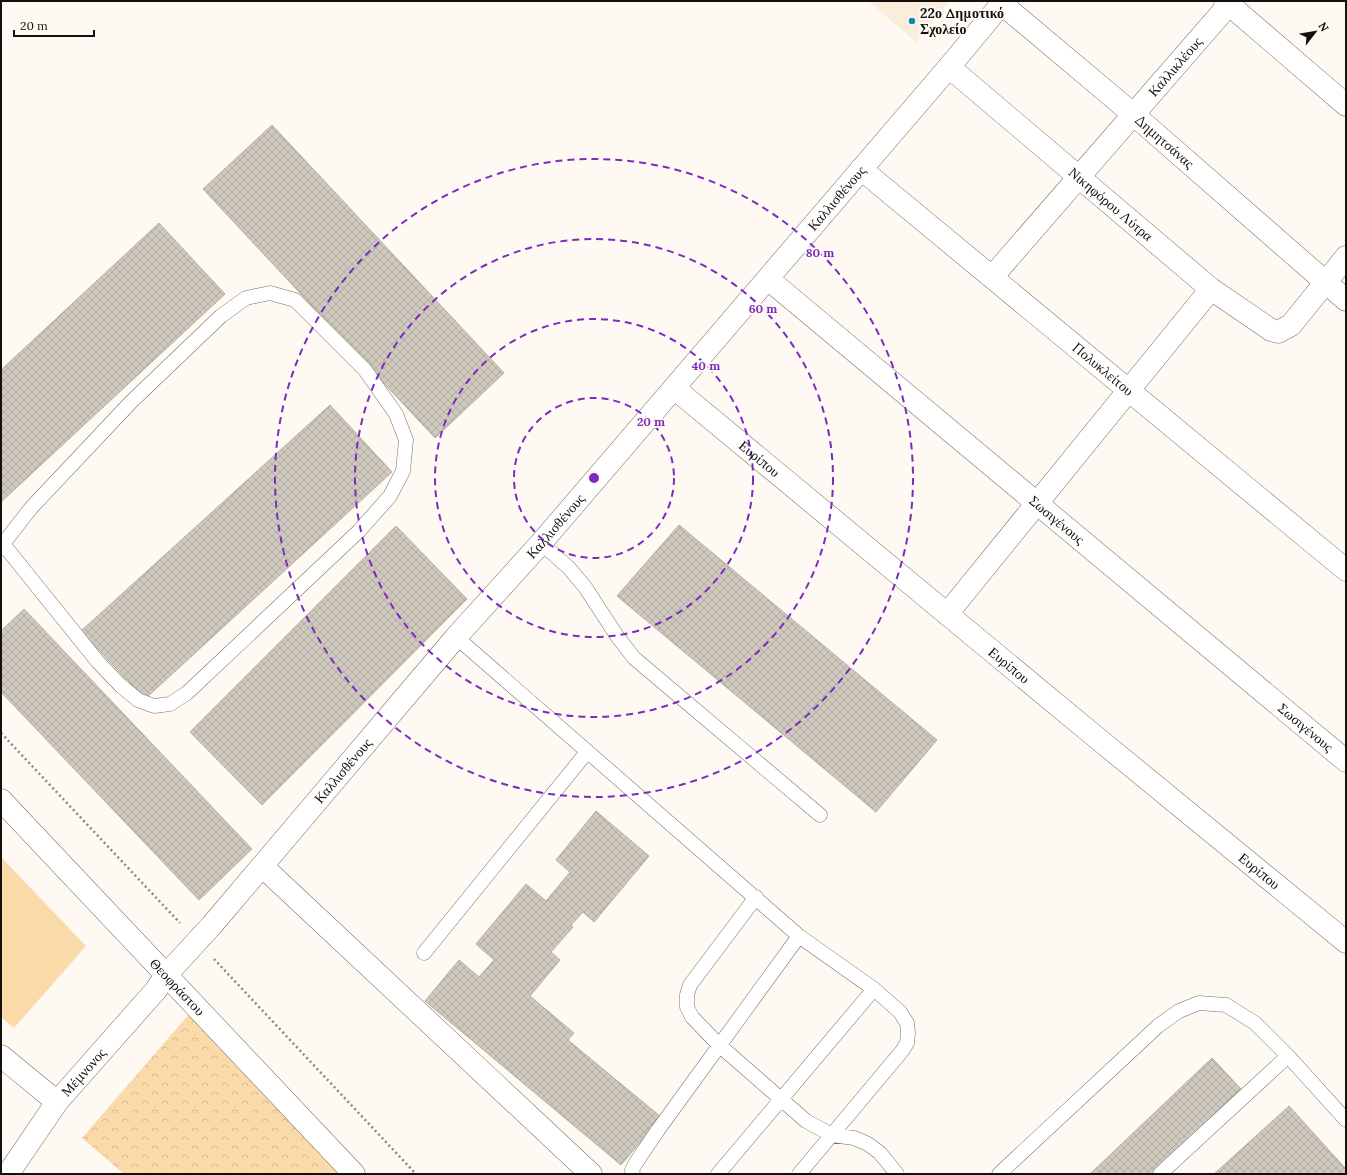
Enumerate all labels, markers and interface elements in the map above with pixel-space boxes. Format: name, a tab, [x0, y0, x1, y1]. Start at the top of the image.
place label: 22ο Δημοτικό Σχολείο	[920, 4, 1004, 38]
scale bar	[14, 12, 94, 38]
north arrow	[1295, 12, 1335, 52]
marker: 22ο Δημοτικό Σχολείο	[907, 16, 917, 26]
text: 20 m	[20, 18, 48, 33]
text: N	[1315, 20, 1332, 35]
street label: Καλλικλέους	[1144, 33, 1206, 100]
street label: Δημητσάνας	[1131, 111, 1198, 173]
street label: Καλλισθένους	[804, 161, 870, 234]
street label: Νικηφόρου Λύτρα	[1065, 163, 1157, 245]
text: 80 m	[806, 245, 834, 260]
text: 60 m	[749, 301, 777, 316]
street label: Πολυκλείτου	[1069, 338, 1137, 400]
text: 40 m	[692, 358, 720, 373]
text: 20 m	[637, 414, 665, 429]
street label: Ευρίπου	[735, 436, 784, 481]
centre of rings	[587, 471, 601, 485]
street label: Καλλισθένους	[522, 489, 589, 562]
street label: Σωσιγένους	[1025, 492, 1088, 548]
street label: Ευρίπου	[985, 643, 1034, 688]
street label: Σωσιγένους	[1274, 699, 1337, 756]
street label: Καλλισθένους	[310, 734, 376, 807]
street label: Ευρίπου	[1235, 849, 1284, 893]
street label: Θεοφράστου	[146, 954, 209, 1020]
street label: Μέμνονος	[57, 1044, 110, 1100]

